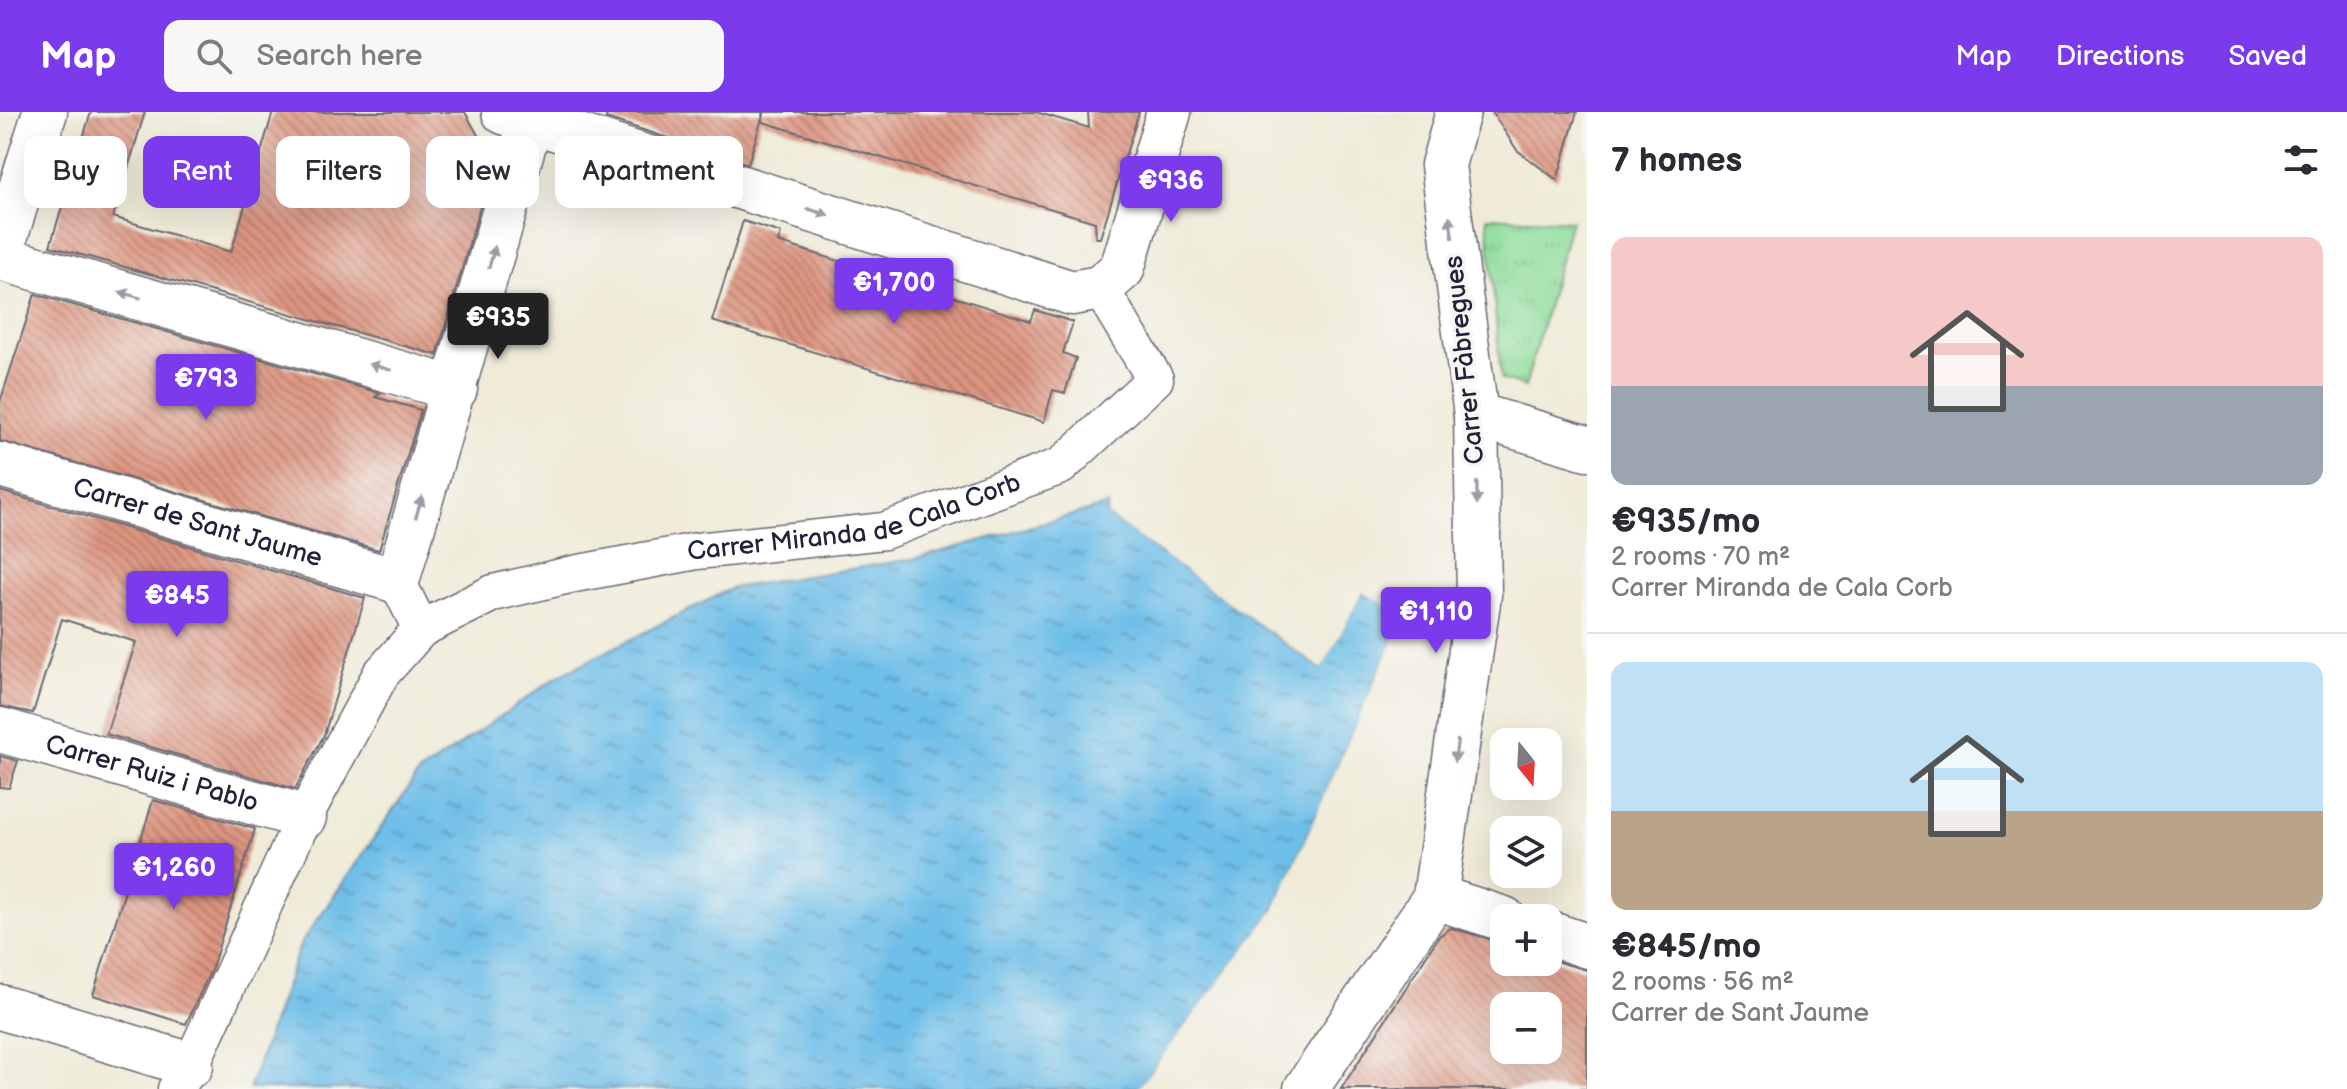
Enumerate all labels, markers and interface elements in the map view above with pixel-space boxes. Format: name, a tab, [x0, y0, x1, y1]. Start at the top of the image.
search box	[164, 20, 724, 92]
text: Map	[40, 34, 116, 79]
icon: search	[192, 34, 236, 78]
text: Search here	[256, 38, 423, 74]
text: Map	[1955, 40, 2012, 73]
text: Directions	[2056, 40, 2184, 73]
text: Saved	[2228, 40, 2307, 73]
chip: Buy	[24, 136, 127, 208]
chip: Rent	[143, 136, 260, 208]
chip: Filters	[276, 136, 410, 208]
chip: New	[426, 136, 539, 208]
chip: Apartment	[555, 136, 743, 208]
icon: filters	[2279, 138, 2323, 182]
text: 7 homes	[1611, 140, 1742, 181]
pin: €936	[1124, 156, 1218, 224]
text: €936	[1138, 166, 1204, 197]
one-way arrow	[807, 206, 831, 219]
one-way arrow	[1444, 214, 1457, 239]
one-way arrow	[486, 245, 499, 269]
street label: Carrer Fàbregues	[1439, 254, 1491, 466]
pin: €1,700	[829, 258, 959, 326]
text: €1,700	[852, 268, 936, 299]
one-way arrow	[118, 288, 142, 301]
icon: home	[1895, 289, 2039, 433]
pin: €935	[451, 293, 545, 361]
text: €935	[465, 303, 531, 334]
pin: €793	[159, 354, 253, 422]
one-way arrow	[368, 360, 392, 373]
text: €793	[174, 364, 238, 395]
street label: Carrer Miranda de Cala Corb	[685, 467, 1025, 568]
street label: Carrer de Sant Jaume	[70, 472, 326, 574]
one-way arrow	[1471, 481, 1483, 506]
one-way arrow	[413, 494, 426, 518]
text: €935/mo	[1611, 501, 1760, 542]
text: 2 rooms · 70 m²	[1611, 542, 1790, 573]
pin: €845	[130, 571, 224, 639]
text: Carrer Miranda de Cala Corb	[1611, 573, 1953, 604]
text: €845	[144, 581, 210, 612]
pin: €1,110	[1371, 587, 1501, 655]
text: €1,110	[1399, 597, 1473, 628]
icon: home	[1895, 714, 2039, 858]
street label: Carrer Ruiz i Pablo	[42, 728, 262, 819]
north arrow	[1490, 728, 1562, 800]
map controls	[1490, 728, 1562, 1064]
one-way arrow	[1449, 739, 1462, 764]
button: layers	[1490, 816, 1562, 888]
pin: €1,260	[109, 843, 239, 911]
text: €1,260	[132, 853, 216, 884]
button: +	[1490, 904, 1562, 976]
text: €845/mo	[1611, 926, 1761, 967]
text: 2 rooms · 56 m²	[1611, 967, 1794, 998]
button: −	[1490, 992, 1562, 1064]
text: Carrer de Sant Jaume	[1611, 998, 1869, 1029]

